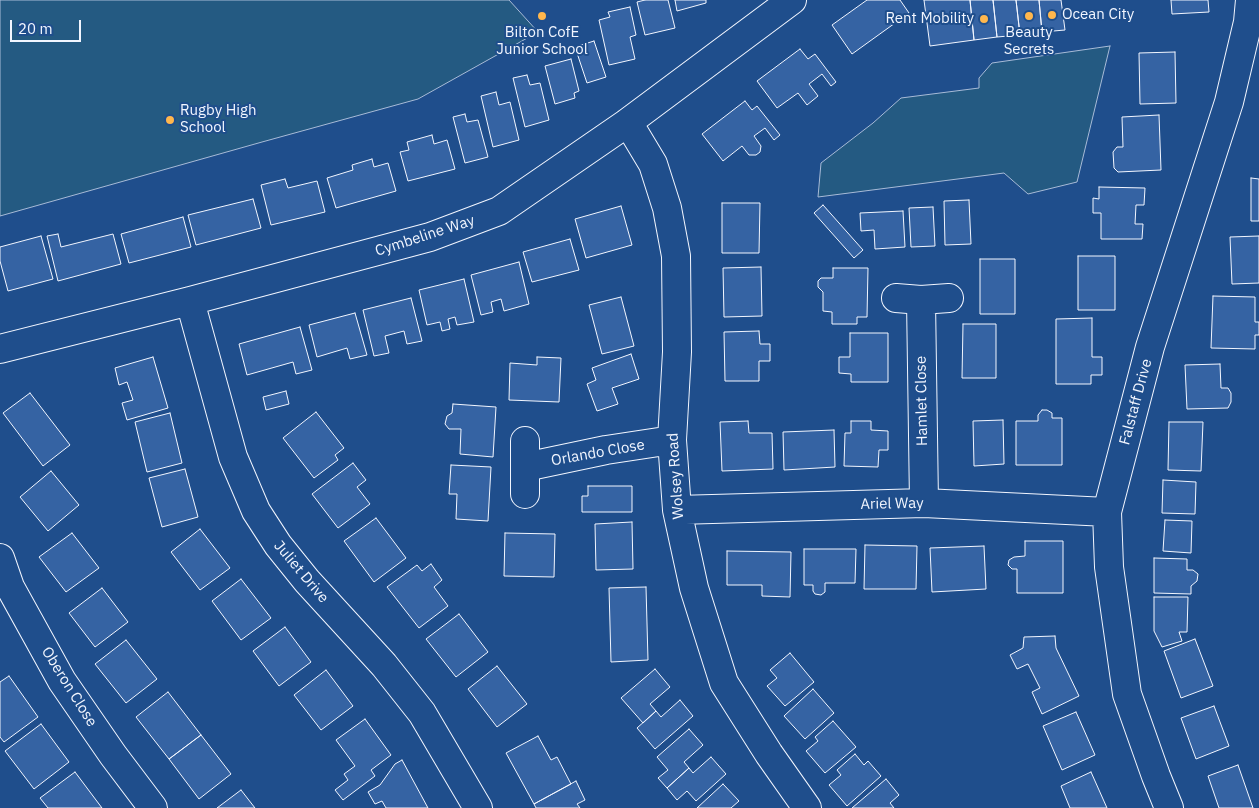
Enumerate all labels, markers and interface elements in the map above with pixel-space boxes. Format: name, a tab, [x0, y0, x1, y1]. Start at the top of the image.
place label: Ocean City	[1062, 6, 1134, 24]
marker: Ocean City	[1046, 9, 1058, 21]
scale bar	[12, 10, 84, 42]
marker: Bilton CofE Junior School	[536, 10, 548, 22]
place label: Rent Mobility	[885, 10, 974, 28]
marker: Beauty Secrets	[1023, 10, 1035, 22]
marker: Rent Mobility	[978, 13, 990, 25]
text: 20 m	[18, 19, 53, 38]
place label: Bilton CofE Junior School	[496, 24, 588, 59]
place label: Beauty Secrets	[1004, 24, 1054, 59]
place label: Rugby High School	[180, 102, 256, 137]
marker: Rugby High School	[164, 114, 176, 126]
street label: Cymbeline Way	[373, 211, 477, 261]
street label: Hamlet Close	[912, 356, 932, 446]
street label: Falstaff Drive	[1116, 357, 1156, 447]
street label: Wolsey Road	[664, 432, 688, 520]
street label: Orlando Close	[550, 436, 646, 470]
street label: Ariel Way	[860, 494, 924, 514]
street label: Juliet Drive	[270, 537, 332, 607]
street label: Oberon Close	[37, 644, 101, 730]

